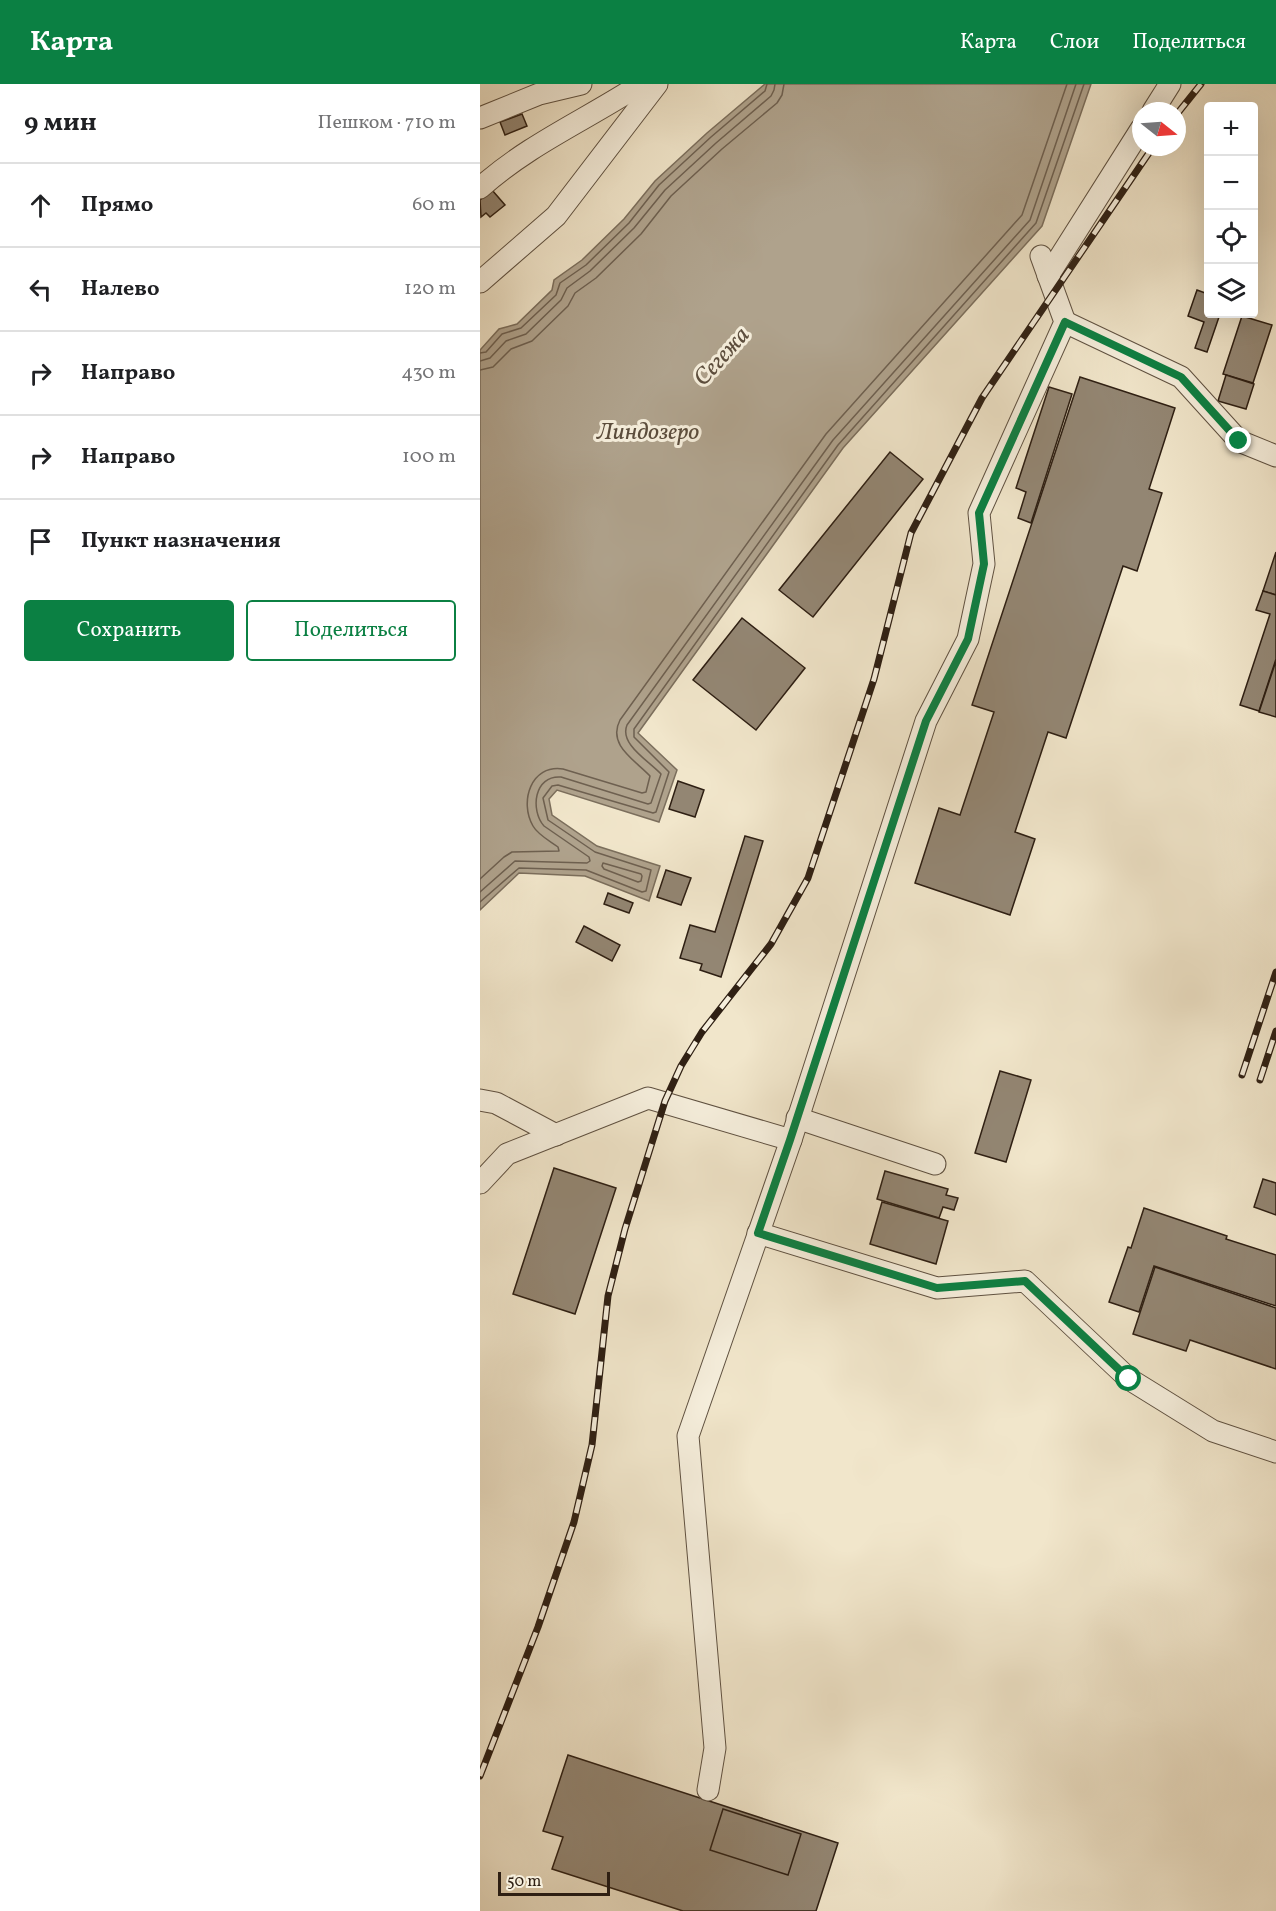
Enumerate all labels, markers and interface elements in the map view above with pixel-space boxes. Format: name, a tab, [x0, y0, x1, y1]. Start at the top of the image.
text: Карта	[30, 23, 113, 62]
text: Карта	[960, 28, 1017, 57]
text: Слои	[1050, 28, 1099, 57]
text: Поделиться	[1132, 28, 1246, 57]
north arrow	[1132, 102, 1186, 156]
map controls	[1204, 102, 1258, 318]
button: +	[1204, 102, 1258, 156]
text: 9 мин	[24, 105, 97, 141]
text: Пешком · 710 m	[318, 109, 456, 137]
button: −	[1204, 156, 1258, 210]
icon: ahead	[24, 189, 57, 222]
text: Прямо	[81, 190, 153, 221]
text: 60 m	[412, 191, 456, 219]
button: locate	[1204, 210, 1258, 264]
button: layers	[1204, 264, 1258, 318]
icon: left	[24, 273, 57, 306]
text: Налево	[81, 274, 160, 305]
text: 120 m	[404, 275, 456, 303]
water label: Сегежа	[686, 320, 758, 395]
icon: right	[24, 357, 57, 390]
text: Направо	[81, 358, 175, 389]
text: 430 m	[401, 359, 456, 387]
water label: Линдозеро	[596, 416, 699, 450]
route end	[1225, 427, 1251, 453]
icon: right	[24, 441, 57, 474]
text: Направо	[81, 442, 175, 473]
text: 100 m	[402, 443, 456, 471]
icon: arrive	[24, 525, 57, 558]
text: Пункт назначения	[81, 526, 281, 557]
button: Сохранить	[24, 600, 234, 661]
button: Поделиться	[246, 600, 456, 661]
route start	[1115, 1365, 1141, 1391]
scale bar	[498, 1869, 610, 1896]
text: 50 m	[507, 1871, 541, 1893]

